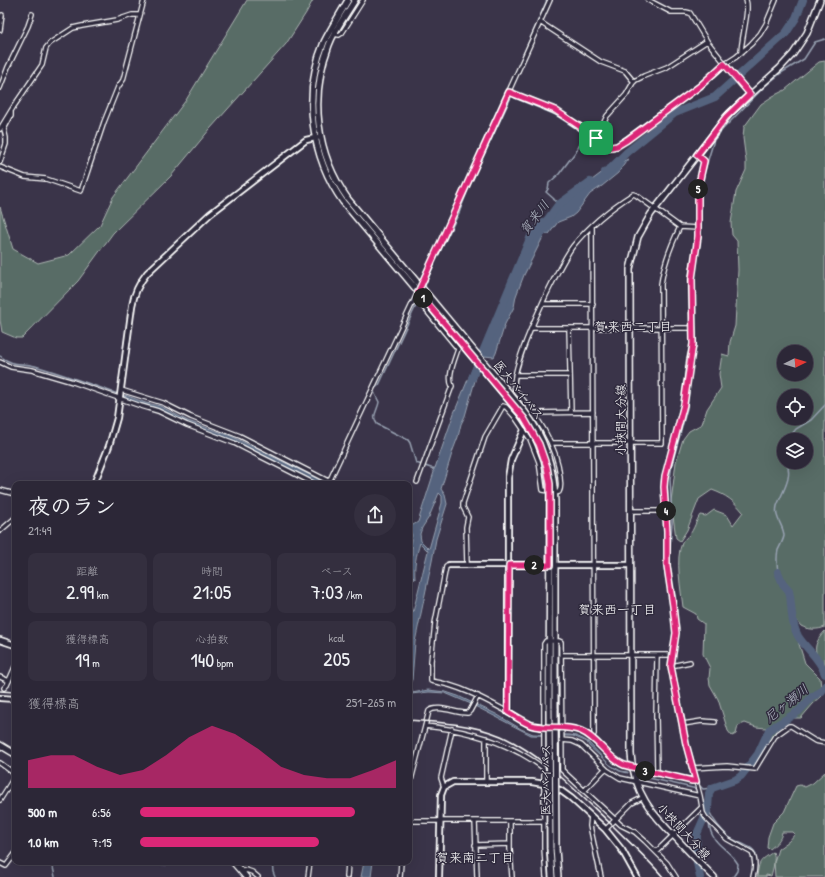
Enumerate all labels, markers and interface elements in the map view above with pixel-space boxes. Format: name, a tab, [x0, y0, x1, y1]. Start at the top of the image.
pin	[579, 121, 613, 155]
icon: arrive	[585, 127, 607, 149]
pin: 5	[688, 179, 708, 199]
text: 5	[696, 182, 700, 196]
water label: 賀来川	[515, 196, 553, 238]
pin: 1	[413, 288, 433, 308]
text: 1	[421, 291, 425, 305]
district label: 賀来西二丁目	[594, 317, 672, 335]
north arrow	[777, 345, 813, 381]
map controls	[777, 345, 813, 469]
street label: 医大バイパス	[490, 356, 548, 424]
street label: 小挾間大分線	[612, 384, 629, 456]
button: locate	[777, 389, 813, 425]
button: layers	[777, 433, 813, 469]
text: 夜のラン	[28, 491, 116, 521]
button: share	[354, 494, 396, 536]
pin: 4	[656, 501, 676, 521]
text: 4	[664, 504, 668, 518]
text: 21:49	[28, 521, 51, 539]
pin: 2	[524, 555, 544, 575]
text: 2	[531, 558, 537, 572]
text: 距離	[76, 564, 98, 578]
text: 時間	[201, 564, 223, 578]
text: ペース	[320, 564, 353, 578]
text: 2.99	[66, 578, 94, 605]
text: 21:05	[193, 578, 231, 605]
text: 7:03	[311, 578, 343, 605]
text: km	[94, 588, 109, 602]
text: /km	[343, 588, 363, 602]
district label: 賀来西一丁目	[578, 600, 656, 618]
text: kcal	[329, 631, 345, 645]
text: 獲得標高	[65, 632, 109, 646]
text: 心拍数	[195, 632, 228, 646]
text: 205	[323, 645, 350, 672]
text: 19	[75, 646, 90, 673]
text: 140	[191, 646, 214, 673]
text: m	[90, 656, 100, 670]
text: bpm	[214, 656, 233, 670]
water label: 尼ヶ瀬川	[760, 680, 812, 726]
text: 251–265 m	[346, 693, 396, 711]
text: 獲得標高	[28, 694, 80, 712]
street label: 医大バイパス	[537, 744, 554, 816]
pin: 3	[635, 761, 655, 781]
text: 3	[643, 764, 647, 778]
street label: 小挾間大分線	[653, 799, 715, 863]
text: 500 m	[28, 803, 57, 821]
text: 6:56	[92, 803, 111, 821]
text: 1.0 km	[28, 833, 59, 851]
text: 7:15	[92, 833, 112, 851]
district label: 賀来南二丁目	[436, 848, 514, 866]

